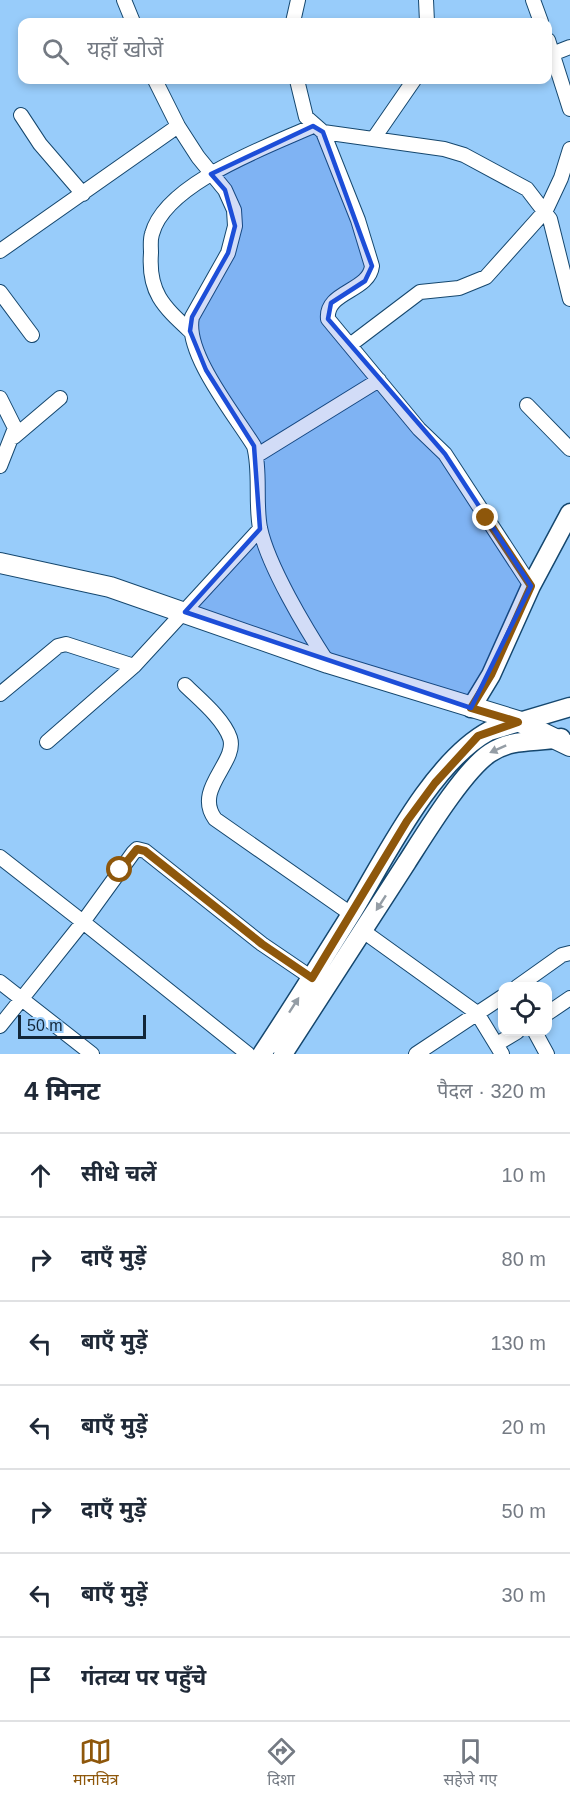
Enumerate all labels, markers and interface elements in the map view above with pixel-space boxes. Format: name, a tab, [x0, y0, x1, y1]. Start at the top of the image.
search box	[18, 18, 552, 84]
icon: search	[39, 35, 72, 68]
text: यहाँ खोजें	[87, 37, 163, 62]
route end	[472, 504, 498, 530]
one-way arrow	[489, 744, 507, 754]
route start	[106, 856, 132, 882]
one-way arrow	[375, 894, 387, 910]
map controls	[498, 982, 552, 1036]
button: locate	[498, 982, 552, 1036]
one-way arrow	[288, 997, 299, 1013]
scale bar	[18, 1012, 146, 1040]
text: 50 m	[27, 1017, 63, 1034]
text: 4 मिनट	[24, 1076, 100, 1106]
text: पैदल · 320 m	[437, 1080, 546, 1102]
icon: ahead	[24, 1159, 57, 1192]
text: सीधे चलें	[81, 1161, 156, 1186]
text: 10 m	[502, 1164, 546, 1186]
icon: right	[24, 1243, 57, 1276]
text: दाएँ मुड़ें	[81, 1245, 146, 1270]
text: 80 m	[502, 1248, 546, 1270]
icon: left	[24, 1327, 57, 1360]
text: बाएँ मुड़ें	[81, 1329, 147, 1354]
text: 130 m	[490, 1332, 546, 1354]
icon: left	[24, 1411, 57, 1444]
text: बाएँ मुड़ें	[81, 1413, 147, 1438]
text: 20 m	[502, 1416, 546, 1438]
icon: right	[24, 1495, 57, 1528]
text: दाएँ मुड़ें	[81, 1497, 146, 1522]
text: 50 m	[502, 1500, 546, 1522]
icon: left	[24, 1579, 57, 1612]
text: बाएँ मुड़ें	[81, 1581, 147, 1606]
text: 30 m	[502, 1584, 546, 1606]
icon: arrive	[24, 1663, 57, 1696]
text: गंतव्य पर पहुँचे	[81, 1665, 206, 1690]
tab: मानचित्र	[73, 1735, 119, 1792]
tab: दिशा	[265, 1735, 298, 1792]
tab: सहेजे गए	[444, 1735, 497, 1792]

